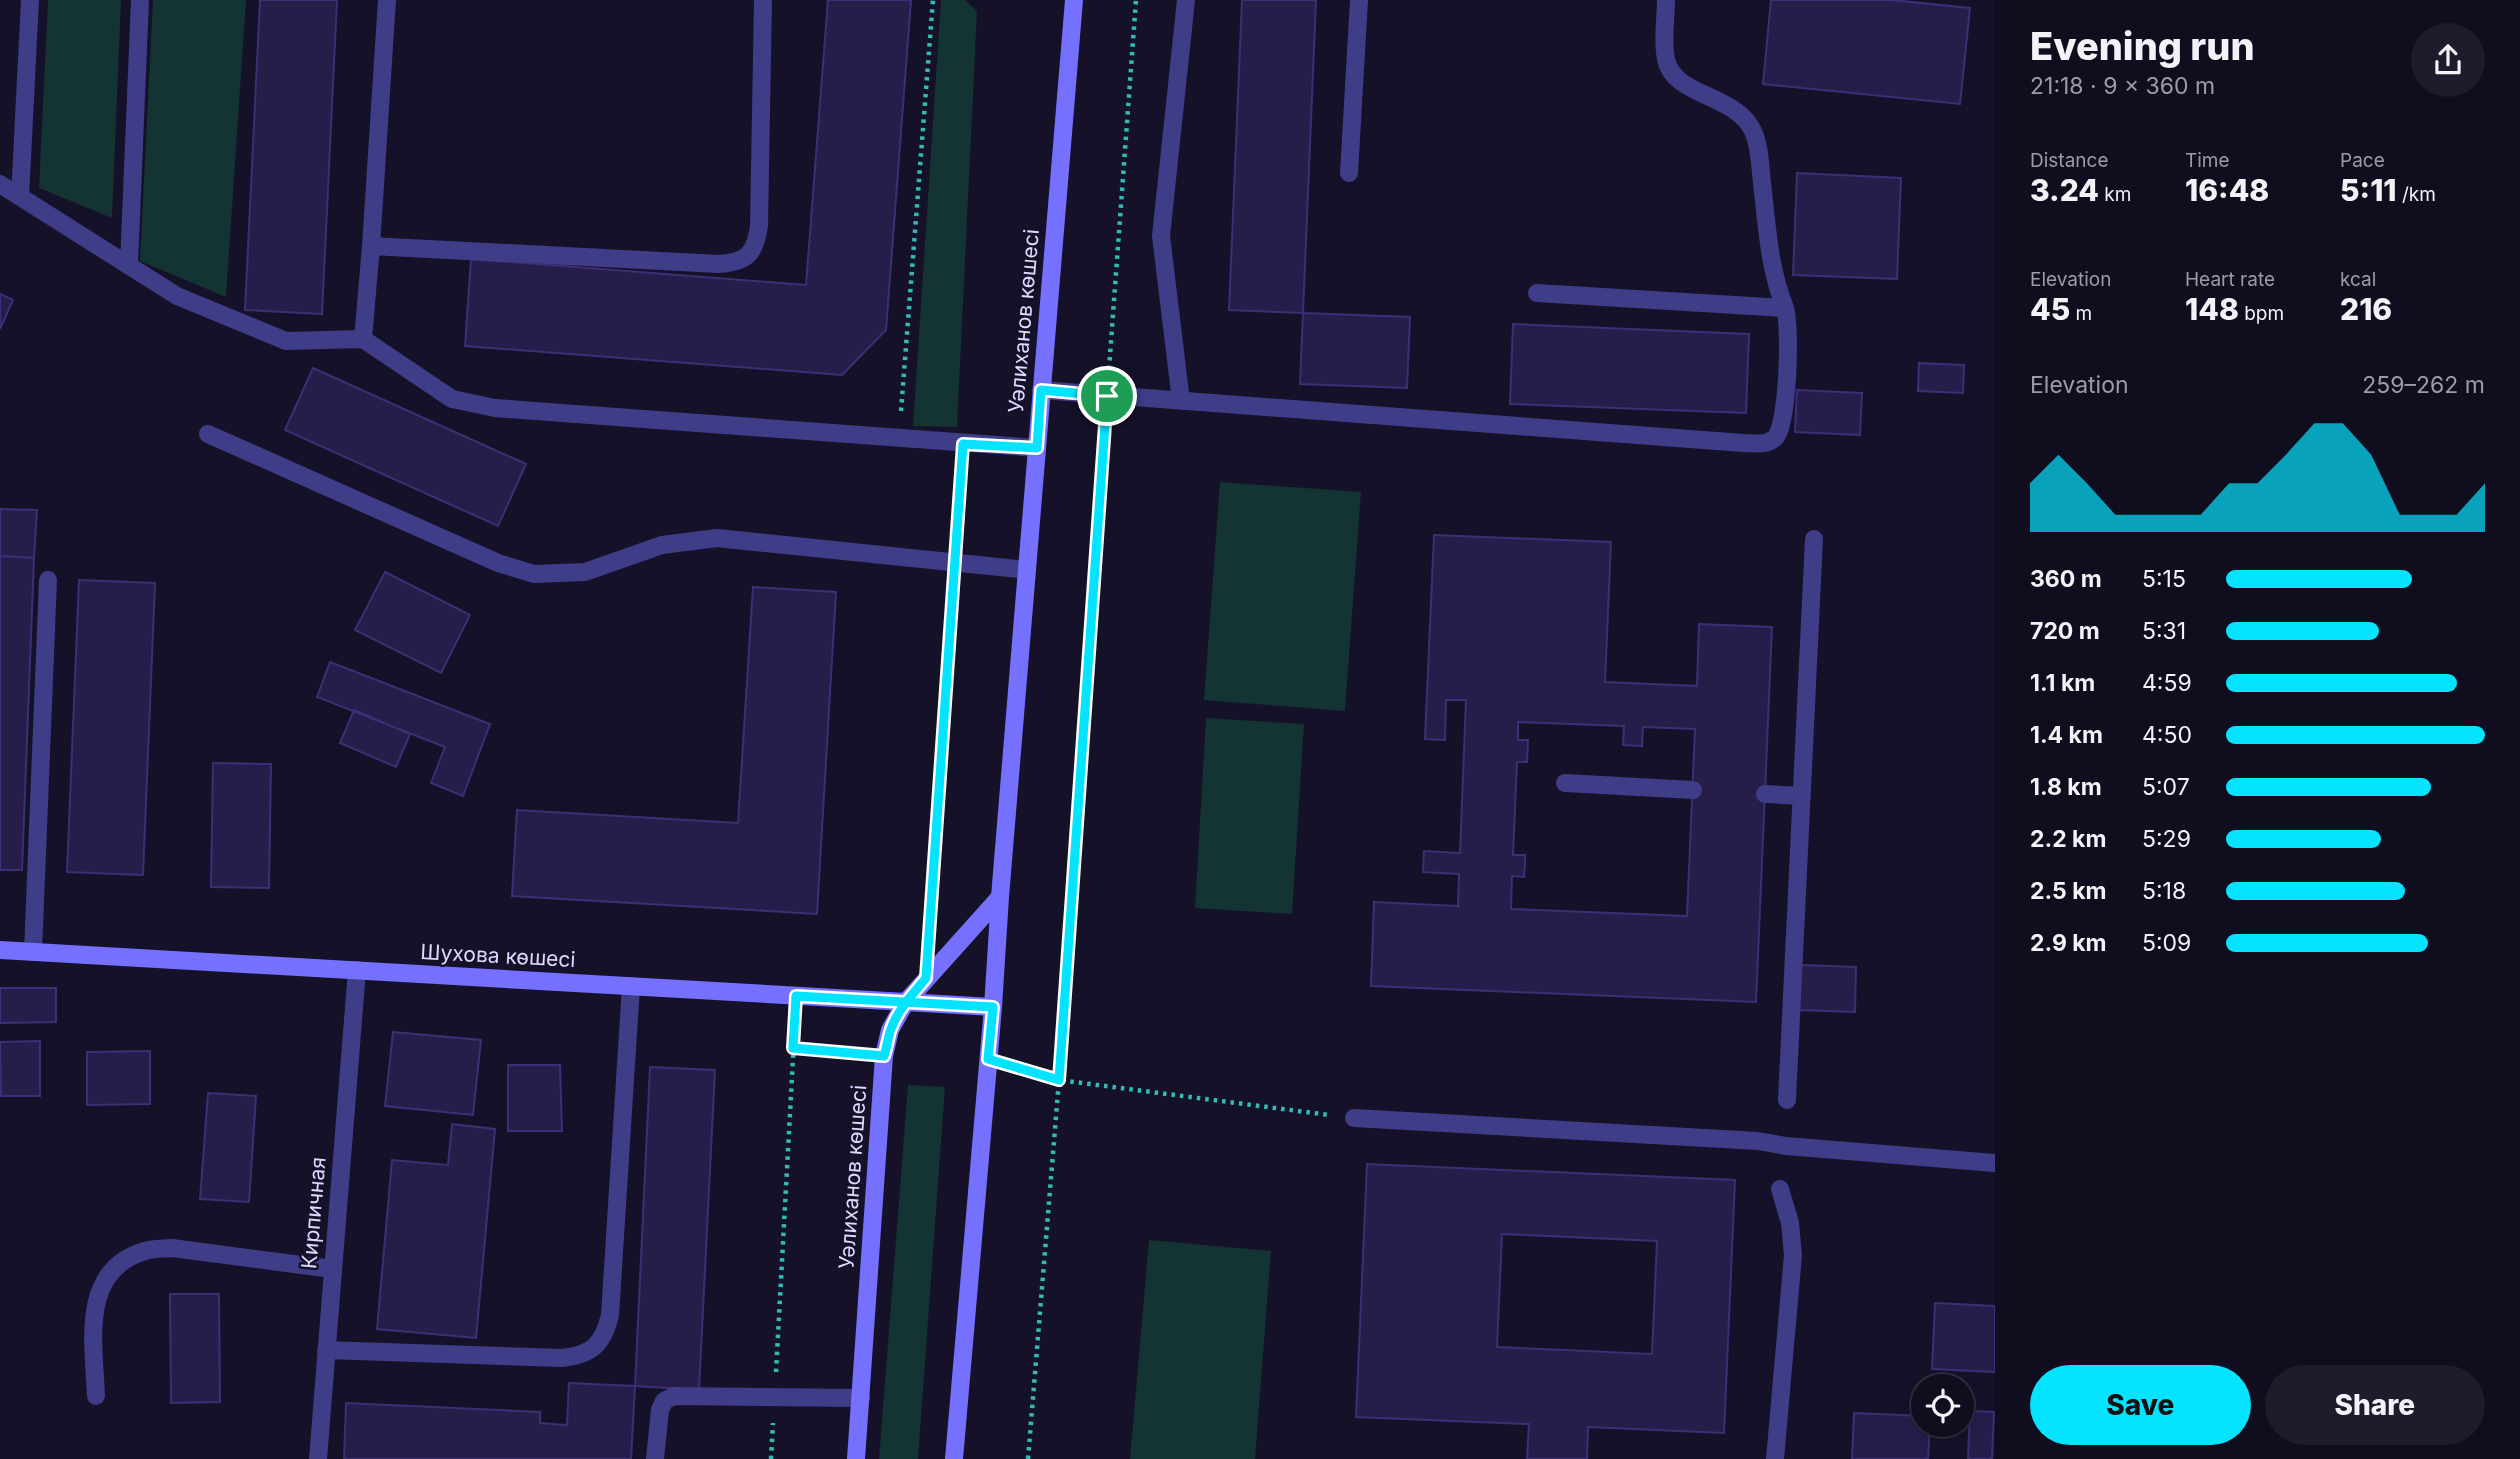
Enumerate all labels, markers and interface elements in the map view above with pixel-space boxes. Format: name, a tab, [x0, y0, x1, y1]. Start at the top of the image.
text: Evening run	[2030, 23, 2255, 69]
button: share	[2411, 23, 2485, 97]
text: 21:18 · 9 × 360 m	[2030, 72, 2215, 100]
text: Distance	[2030, 149, 2108, 172]
text: Time	[2185, 149, 2230, 172]
text: Pace	[2340, 149, 2385, 172]
text: 3.24	[2030, 172, 2099, 208]
text: 16:48	[2185, 172, 2269, 208]
text: 5:11	[2340, 172, 2397, 208]
text: km	[2099, 183, 2131, 206]
text: /km	[2397, 183, 2436, 206]
street label: Уәлиханов көшесі	[1003, 228, 1044, 414]
text: Elevation	[2030, 268, 2111, 291]
text: Heart rate	[2185, 268, 2275, 291]
text: kcal	[2340, 268, 2376, 291]
text: 45	[2030, 291, 2070, 327]
text: 148	[2185, 291, 2239, 327]
text: 216	[2340, 291, 2392, 327]
text: m	[2070, 302, 2092, 325]
text: bpm	[2239, 302, 2284, 325]
pin	[1077, 366, 1137, 426]
text: Elevation	[2030, 371, 2129, 399]
text: 259–262 m	[2362, 371, 2485, 399]
icon: arrive	[1088, 377, 1126, 415]
text: 360 m	[2030, 565, 2102, 593]
text: 5:15	[2142, 565, 2186, 593]
text: 720 m	[2030, 617, 2100, 645]
text: 5:31	[2142, 617, 2186, 645]
text: 1.1 km	[2030, 669, 2095, 697]
text: 4:59	[2142, 669, 2192, 697]
text: 1.4 km	[2030, 721, 2103, 749]
text: 4:50	[2142, 721, 2192, 749]
text: 1.8 km	[2030, 773, 2102, 801]
text: 5:07	[2142, 773, 2190, 801]
text: 2.2 km	[2030, 825, 2106, 853]
text: 5:29	[2142, 825, 2191, 853]
text: 2.5 km	[2030, 877, 2107, 905]
text: 5:18	[2142, 877, 2186, 905]
text: 2.9 km	[2030, 929, 2107, 957]
text: 5:09	[2142, 929, 2191, 957]
street label: Шухова көшесі	[420, 939, 576, 972]
street label: Уәлиханов көшесі	[834, 1084, 871, 1270]
street label: Кирпичная	[296, 1156, 331, 1270]
button: Save	[2030, 1365, 2251, 1445]
button: Share	[2265, 1365, 2485, 1445]
map controls	[1911, 1374, 1974, 1437]
button: locate	[1911, 1374, 1974, 1437]

